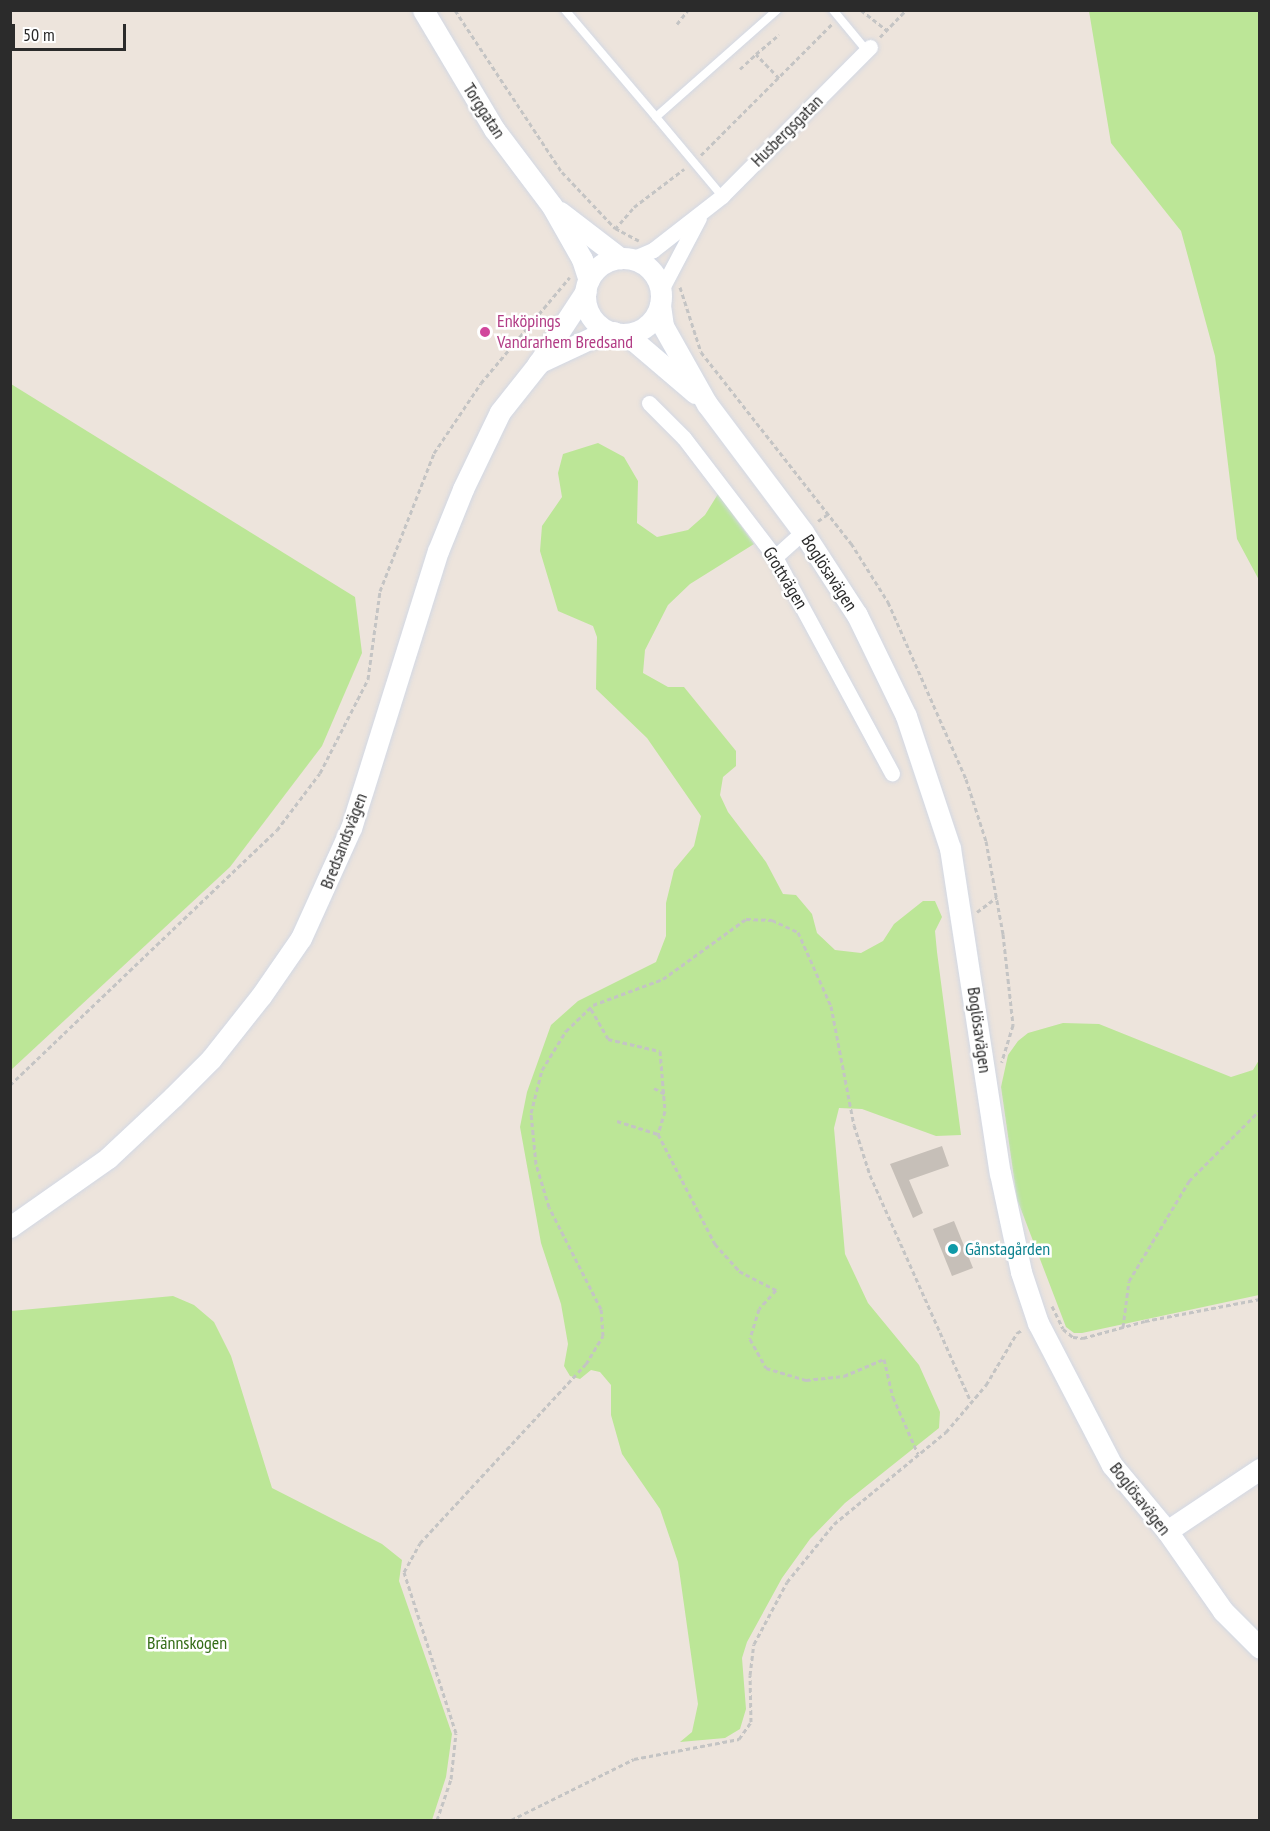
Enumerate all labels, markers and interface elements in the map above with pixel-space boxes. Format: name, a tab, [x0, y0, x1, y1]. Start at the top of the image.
scale bar	[15, 12, 129, 50]
text: 50 m	[23, 23, 55, 46]
street label: Torggatan	[458, 79, 510, 143]
street label: Husbergsgatan	[747, 91, 827, 171]
place label: Enköpings Vandrarhem Bredsand	[497, 311, 633, 354]
marker: Enköpings Vandrarhem Bredsand	[478, 325, 492, 339]
street label: Boglösavägen	[796, 531, 862, 615]
street label: Grottvägen	[758, 543, 812, 613]
street label: Bredsandsvägen	[316, 790, 372, 892]
street label: Boglösavägen	[962, 986, 996, 1074]
place label: Gånstagården	[965, 1238, 1050, 1260]
marker: Gånstagården	[946, 1242, 960, 1256]
street label: Boglösavägen	[1105, 1458, 1175, 1540]
park label: Brännskogen	[147, 1632, 227, 1654]

